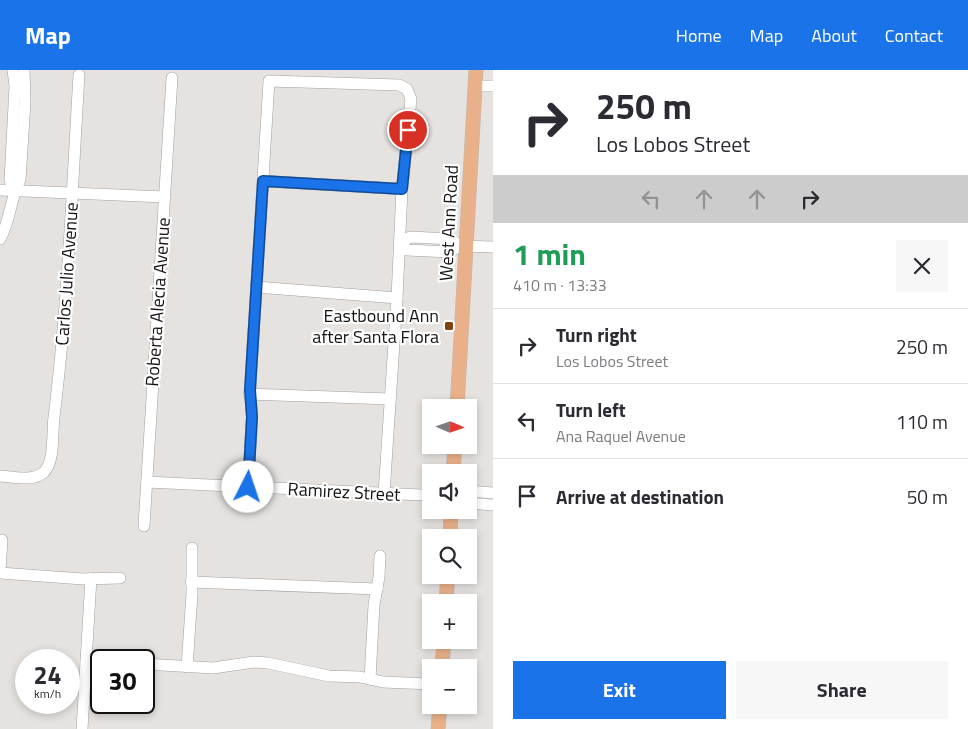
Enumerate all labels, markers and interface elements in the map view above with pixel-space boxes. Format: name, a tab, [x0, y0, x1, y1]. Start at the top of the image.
text: Map	[25, 17, 71, 53]
text: Home	[676, 22, 722, 49]
text: Map	[750, 22, 783, 49]
text: About	[811, 22, 857, 49]
text: Contact	[885, 22, 943, 49]
text: 250 m	[596, 79, 692, 133]
icon: right	[513, 90, 578, 155]
pin	[387, 109, 429, 151]
icon: arrive	[394, 116, 422, 144]
text: Los Lobos Street	[596, 127, 750, 161]
street label: West Ann Road	[432, 164, 465, 282]
icon: left	[637, 185, 665, 213]
icon: ahead	[690, 185, 718, 213]
icon: ahead	[743, 185, 771, 213]
icon: right	[796, 185, 824, 213]
street label: Carlos Julio Avenue	[48, 201, 85, 347]
street label: Roberta Alecia Avenue	[138, 216, 177, 387]
text: 1 min	[513, 231, 586, 277]
button: close	[896, 240, 948, 292]
text: 410 m · 13:33	[513, 273, 607, 297]
place label: Eastbound Ann after Santa Flora	[312, 302, 439, 350]
marker: Eastbound Ann after Santa Flora	[443, 320, 455, 332]
text: Turn right	[556, 320, 637, 349]
icon: right	[513, 332, 541, 360]
text: 250 m	[896, 332, 948, 361]
text: Los Lobos Street	[556, 349, 668, 373]
text: Turn left	[556, 395, 626, 424]
north arrow	[422, 399, 478, 454]
map controls	[422, 399, 477, 714]
icon: left	[513, 407, 541, 435]
text: 110 m	[896, 407, 948, 436]
text: Ana Raquel Avenue	[556, 424, 686, 448]
position arrow	[221, 460, 273, 512]
button: sound	[422, 464, 477, 519]
street label: Ramirez Street	[287, 475, 402, 508]
icon: arrive	[513, 482, 541, 510]
text: Arrive at destination	[556, 482, 724, 511]
text: 50 m	[907, 482, 948, 511]
button: search	[422, 529, 477, 584]
button: +	[422, 594, 477, 649]
speed limit sign: 30	[90, 649, 155, 714]
text: 24	[33, 656, 62, 694]
button: −	[422, 659, 477, 714]
button: Exit	[513, 661, 726, 719]
button: Share	[736, 661, 948, 719]
text: km/h	[34, 684, 61, 703]

